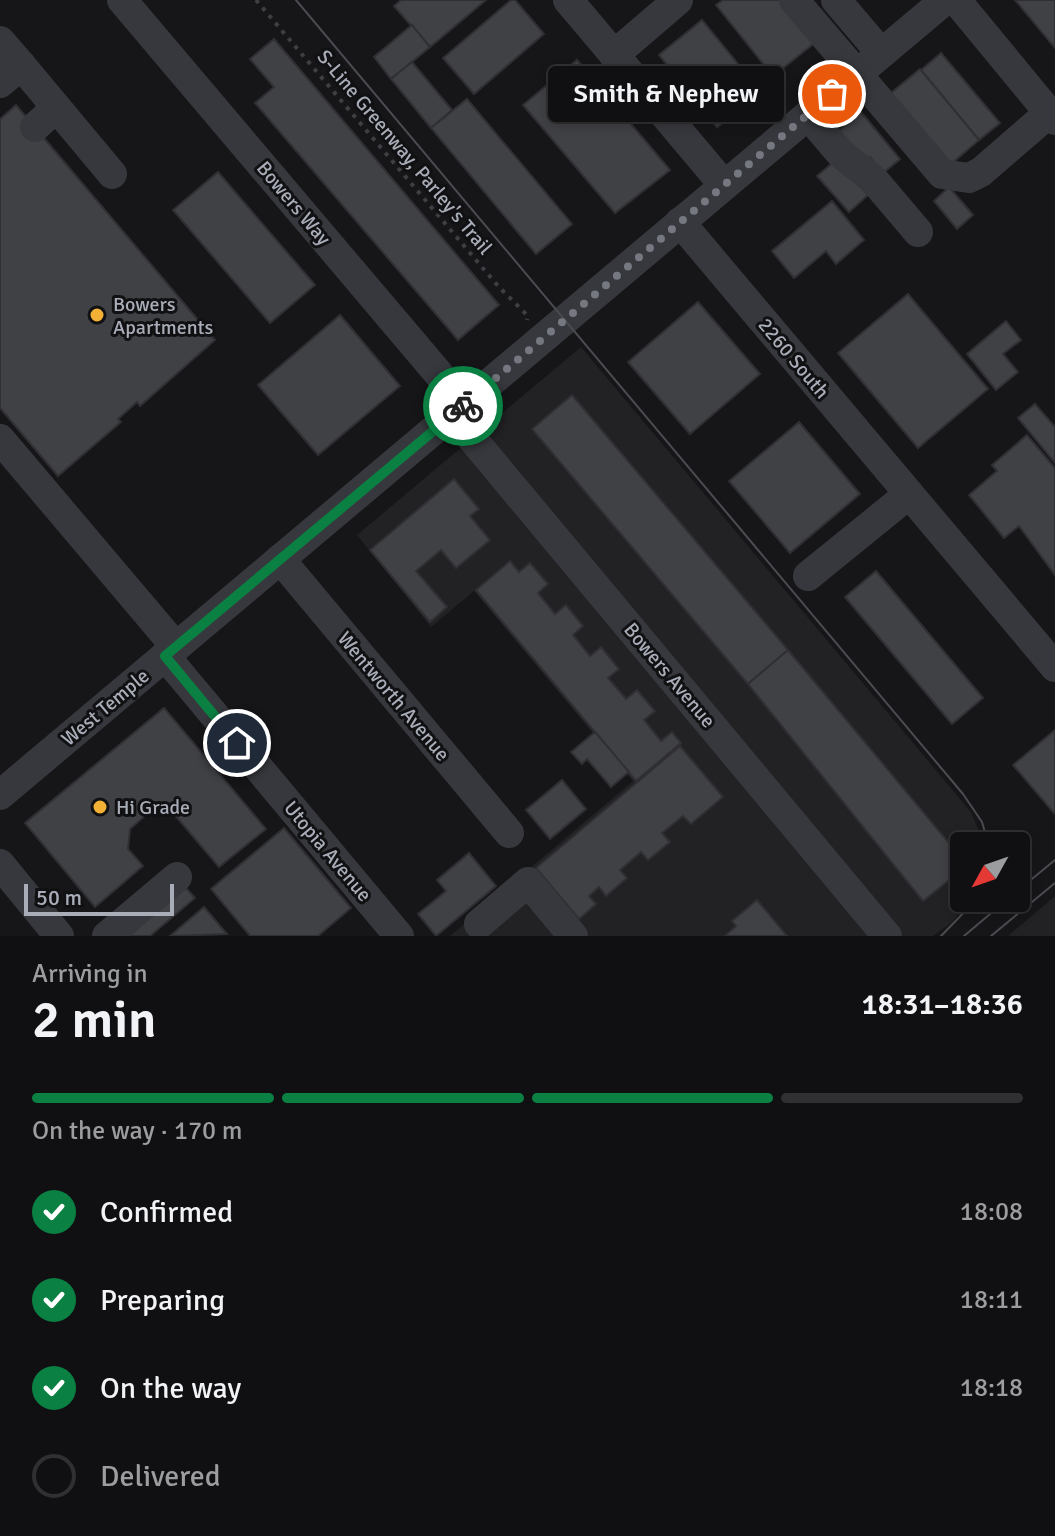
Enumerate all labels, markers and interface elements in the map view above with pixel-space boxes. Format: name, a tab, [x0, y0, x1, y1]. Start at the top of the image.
street label: S-Line Greenway, Parley's Trail	[312, 45, 498, 260]
pin	[798, 60, 866, 128]
callout: Smith & Nephew	[548, 66, 784, 122]
icon: bag	[810, 72, 854, 116]
text: Smith & Nephew	[573, 78, 759, 110]
street label: Bowers Way	[251, 156, 337, 251]
place label: Bowers Apartments	[113, 292, 214, 340]
marker: Bowers Apartments	[88, 306, 106, 324]
street label: 2260 South	[753, 313, 835, 404]
courier	[423, 366, 503, 446]
icon: bike	[441, 384, 485, 428]
street label: Bowers Avenue	[618, 618, 721, 733]
street label: Wentworth Avenue	[332, 626, 455, 766]
street label: West Temple	[56, 663, 154, 751]
pin	[203, 709, 271, 777]
icon: home	[215, 721, 259, 765]
place label: Hi Grade	[116, 795, 190, 820]
street label: Utopia Avenue	[278, 796, 377, 907]
marker: Hi Grade	[91, 798, 109, 816]
north arrow	[950, 832, 1030, 912]
map controls	[950, 832, 1030, 912]
scale bar	[24, 880, 174, 916]
text: 50 m	[36, 884, 82, 911]
text: Arriving in	[32, 958, 148, 990]
text: 18:31–18:36	[862, 986, 1023, 1023]
text: 2 min	[32, 988, 157, 1052]
text: On the way · 170 m	[32, 1115, 242, 1147]
icon: check	[32, 1190, 76, 1234]
text: Confirmed	[100, 1194, 233, 1231]
text: 18:08	[960, 1196, 1023, 1228]
icon: check	[32, 1278, 76, 1322]
text: Preparing	[100, 1282, 225, 1319]
text: 18:11	[960, 1284, 1023, 1316]
icon: check	[32, 1366, 76, 1410]
text: On the way	[100, 1370, 241, 1407]
text: 18:18	[960, 1372, 1023, 1404]
text: Delivered	[100, 1458, 221, 1495]

